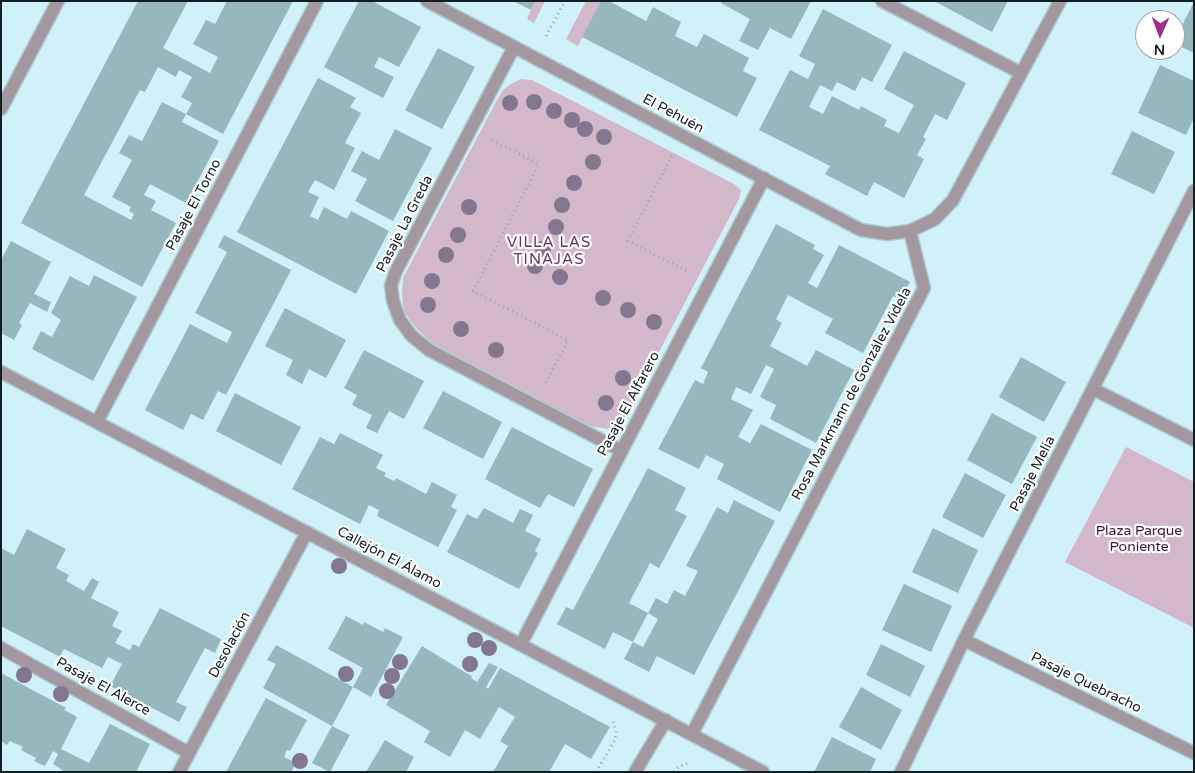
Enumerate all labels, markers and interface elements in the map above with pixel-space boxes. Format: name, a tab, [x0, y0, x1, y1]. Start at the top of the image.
north arrow	[1135, 10, 1185, 60]
text: N	[1154, 41, 1165, 58]
street label: El Pehuén	[640, 91, 706, 137]
street label: Pasaje El Torno	[163, 156, 225, 254]
street label: Pasaje La Greda	[373, 173, 437, 275]
district label: VILLA LAS TINAJAS	[506, 234, 592, 269]
street label: Rosa Markmann de González Videla	[789, 285, 915, 503]
street label: Pasaje El Alfarero	[594, 349, 664, 459]
street label: Pasaje Melia	[1007, 433, 1059, 515]
street label: Callejón El Álamo	[334, 523, 444, 593]
park label: Plaza Parque Poniente	[1096, 523, 1182, 556]
street label: Desolación	[206, 609, 254, 681]
street label: Pasaje Quebracho	[1028, 649, 1144, 717]
street label: Pasaje El Alerce	[53, 654, 153, 720]

